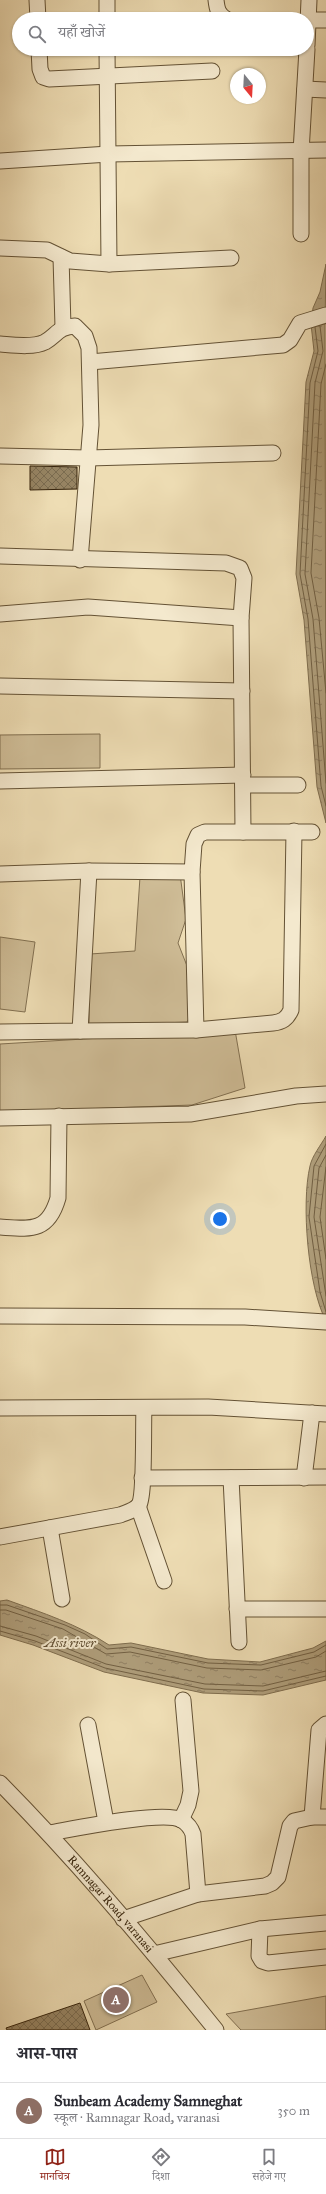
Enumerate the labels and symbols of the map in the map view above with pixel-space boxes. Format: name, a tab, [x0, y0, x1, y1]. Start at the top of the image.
north arrow	[230, 68, 266, 104]
your location	[210, 1209, 230, 1229]
water label: Assi river	[42, 1635, 96, 1651]
street label: Ramnagar Road, varanasi	[65, 1853, 157, 1956]
pin: A	[103, 1985, 129, 2015]

